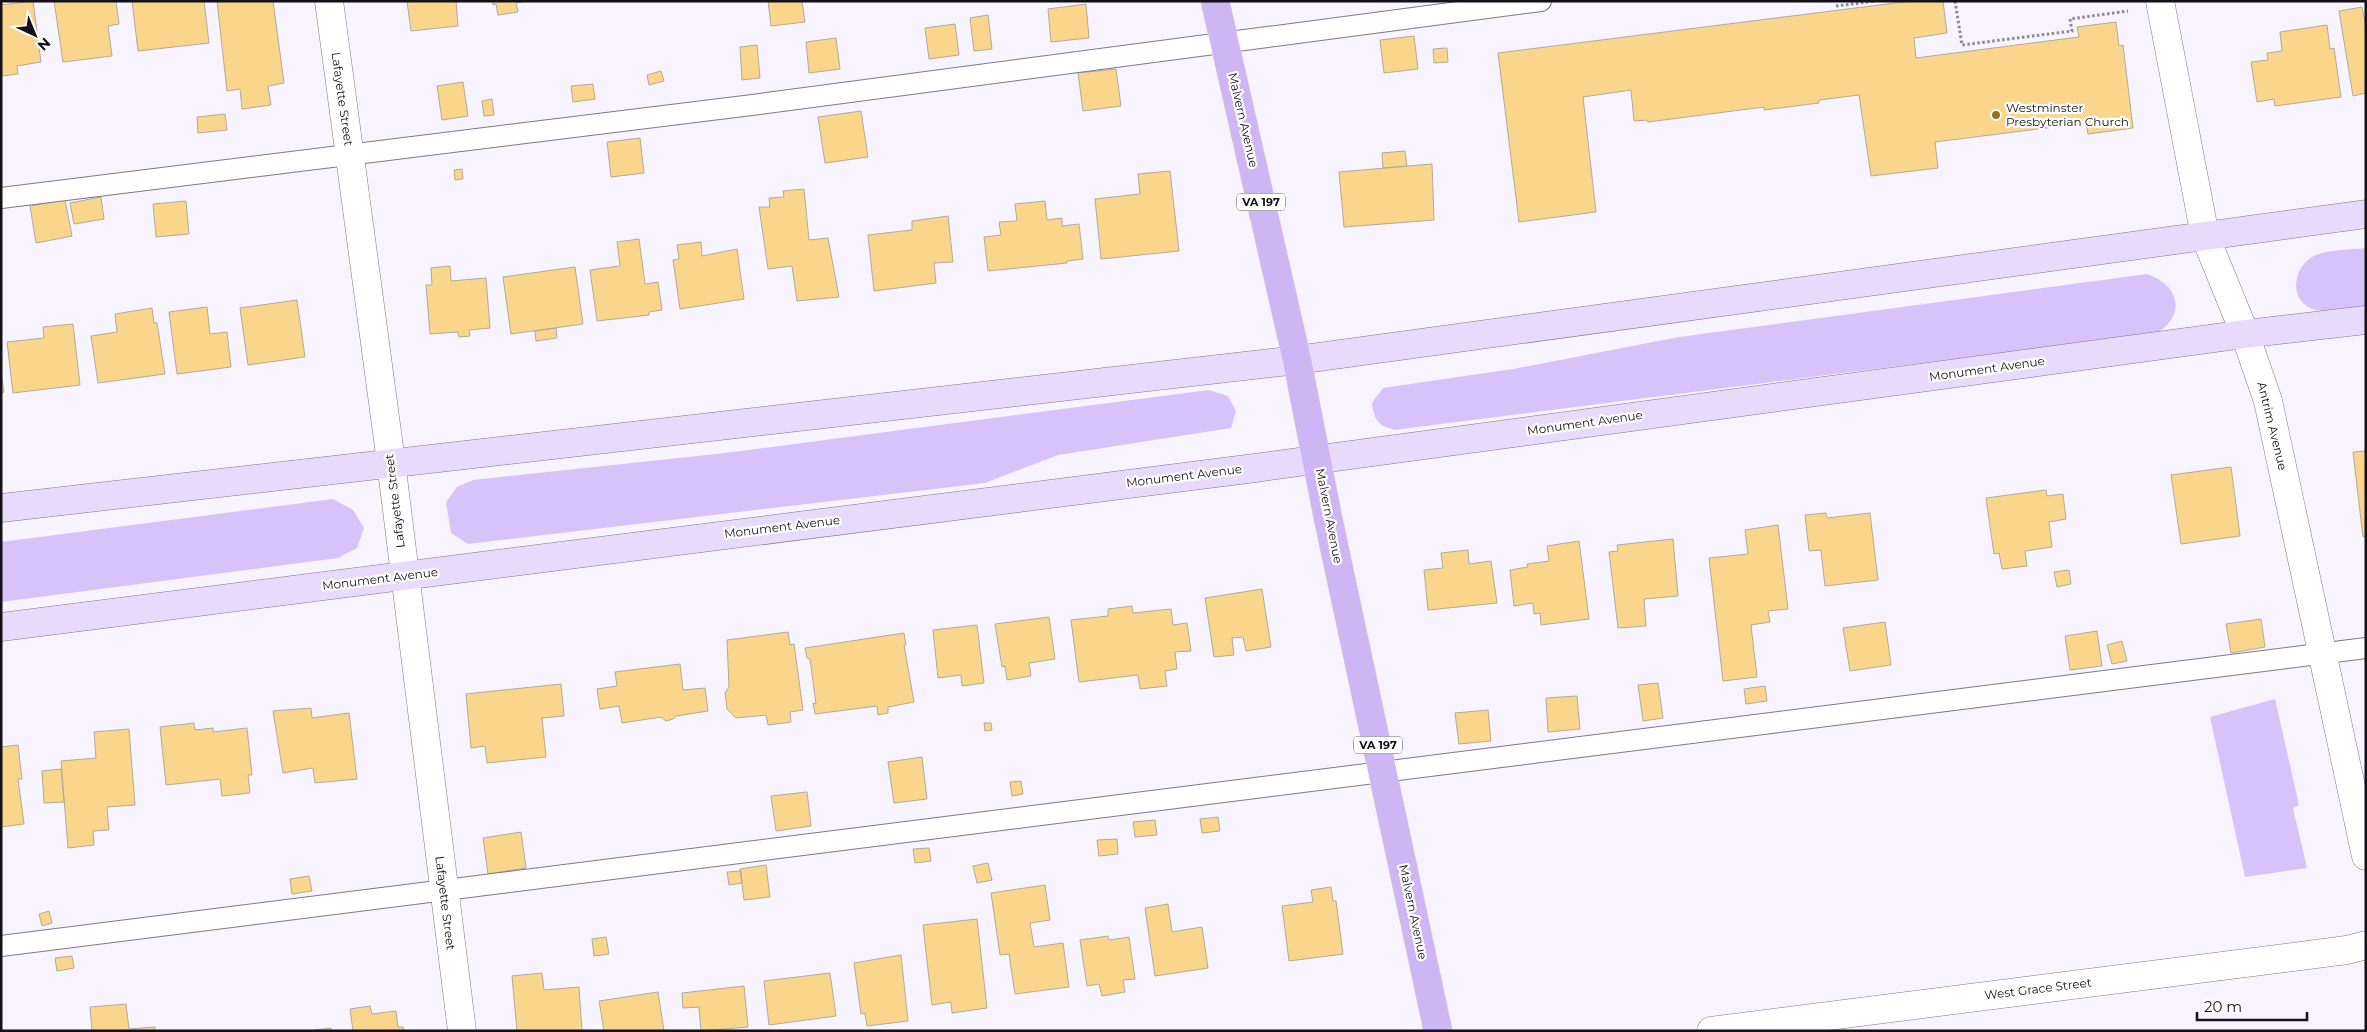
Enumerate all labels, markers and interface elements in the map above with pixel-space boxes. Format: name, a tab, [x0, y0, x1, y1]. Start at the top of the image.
north arrow	[10, 10, 60, 60]
text: N	[34, 34, 54, 55]
street label: Lafayette Street	[328, 51, 357, 147]
street label: Malvern Avenue	[1225, 71, 1262, 169]
place label: Westminster Presbyterian Church	[2006, 100, 2129, 129]
marker: Westminster Presbyterian Church	[1990, 109, 2002, 121]
road number: VA 197	[1237, 193, 1285, 210]
street label: Monument Avenue	[1928, 353, 2046, 384]
street label: Antrim Avenue	[2254, 380, 2291, 472]
street label: Monument Avenue	[1526, 407, 1644, 438]
street label: Lafayette Street	[381, 453, 408, 549]
street label: Monument Avenue	[1125, 461, 1243, 490]
street label: Malvern Avenue	[1313, 467, 1346, 565]
street label: Monument Avenue	[723, 512, 841, 541]
street label: Monument Avenue	[321, 564, 439, 593]
road number: VA 197	[1354, 736, 1402, 754]
street label: Lafayette Street	[432, 855, 459, 951]
street label: Malvern Avenue	[1396, 863, 1431, 961]
street label: West Grace Street	[1984, 974, 2092, 1003]
scale bar	[2197, 990, 2307, 1022]
text: 20 m	[2204, 997, 2242, 1016]

